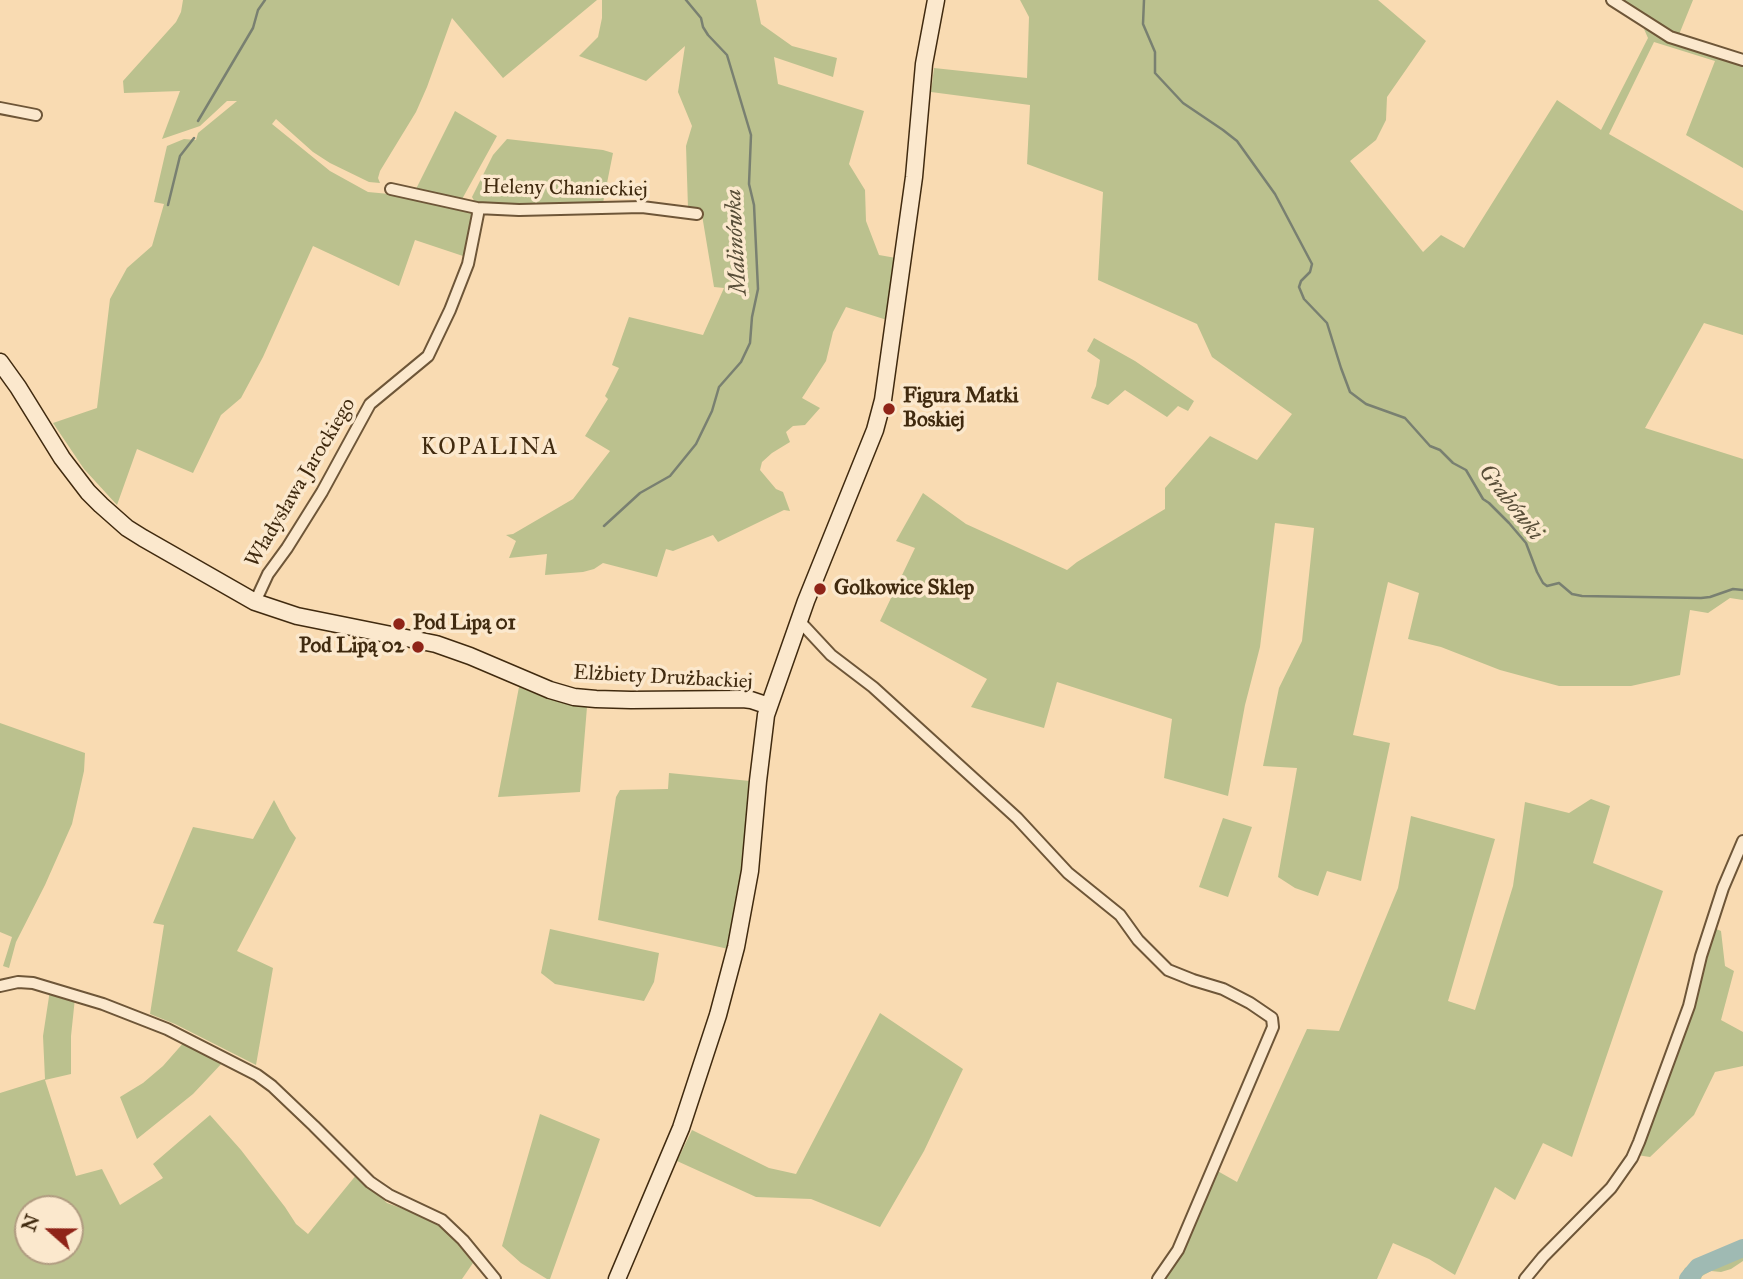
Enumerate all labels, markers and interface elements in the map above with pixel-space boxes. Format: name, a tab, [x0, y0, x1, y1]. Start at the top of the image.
street label: Heleny Chanieckiej	[482, 175, 648, 203]
water label: Malinówka	[720, 188, 754, 296]
place label: Figura Matki Boskiej	[903, 384, 1018, 434]
street label: Władysława Jarockiego	[240, 394, 362, 572]
marker: Figura Matki Boskiej	[881, 401, 897, 417]
district label: KOPALINA	[422, 434, 558, 462]
water label: Grabówki	[1472, 459, 1548, 547]
place label: Golkowice Sklep	[834, 576, 974, 602]
marker: Golkowice Sklep	[812, 581, 828, 597]
place label: Pod Lipą 01	[413, 611, 516, 637]
marker: Pod Lipą 01	[391, 616, 407, 632]
place label: Pod Lipą 02	[299, 634, 404, 660]
marker: Pod Lipą 02	[410, 639, 426, 655]
street label: Elżbiety Drużbackiej	[573, 661, 753, 695]
north arrow	[14, 1195, 84, 1265]
text: N	[17, 1211, 44, 1235]

